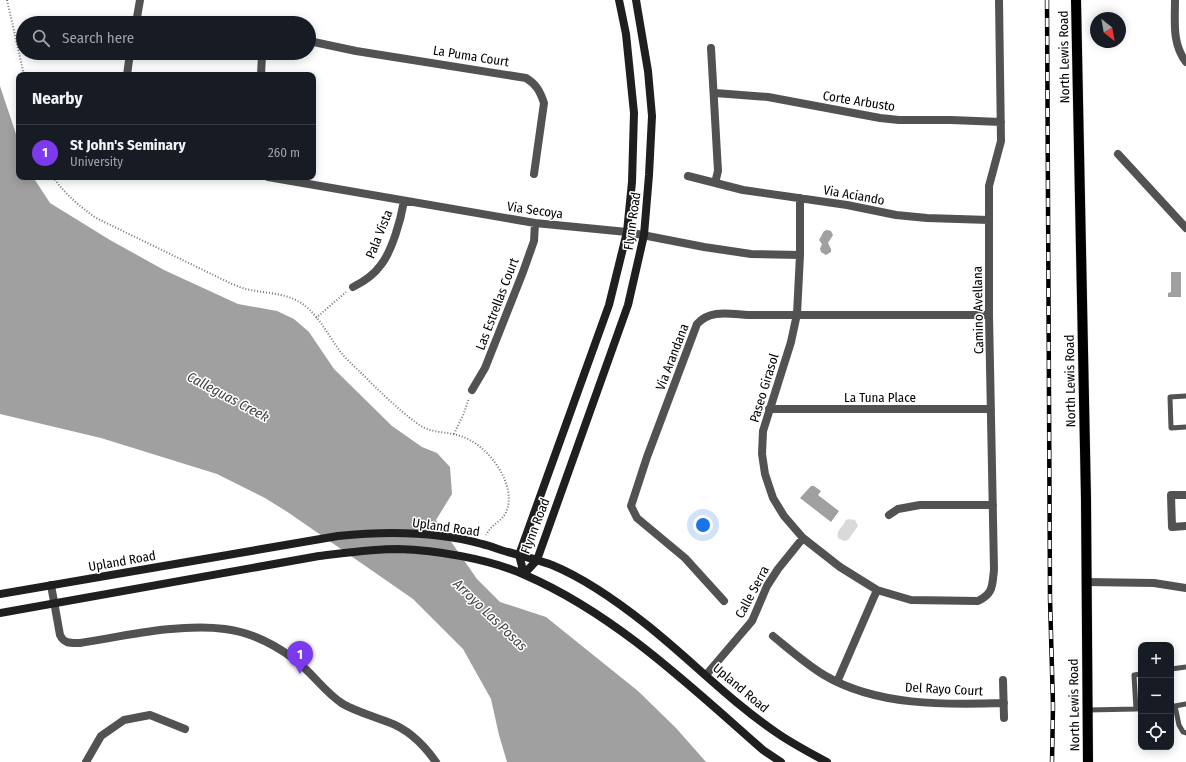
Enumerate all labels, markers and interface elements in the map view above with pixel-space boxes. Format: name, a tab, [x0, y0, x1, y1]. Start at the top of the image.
street label: North Lewis Road	[1056, 11, 1072, 103]
north arrow	[1090, 12, 1126, 48]
search box	[16, 16, 316, 60]
icon: search	[30, 27, 52, 49]
text: Search here	[62, 29, 134, 47]
street label: La Puma Court	[432, 43, 511, 70]
text: Nearby	[32, 88, 83, 109]
street label: Corte Arbusto	[822, 88, 896, 114]
text: St John's Seminary	[70, 136, 186, 154]
text: 1	[42, 145, 48, 160]
text: 260 m	[268, 145, 300, 160]
text: University	[70, 154, 123, 169]
street label: Via Aciando	[822, 182, 886, 208]
street label: Flynn Road	[621, 191, 643, 251]
street label: Via Secoya	[506, 199, 564, 221]
street label: Pala Vista	[362, 207, 396, 261]
street label: Las Estrellas Court	[473, 255, 522, 352]
street label: Camino Avellana	[970, 266, 986, 354]
street label: Via Arandana	[652, 322, 692, 392]
street label: North Lewis Road	[1062, 335, 1078, 427]
street label: Paseo Girasol	[746, 351, 782, 424]
water label: Calleguas Creek	[184, 368, 272, 426]
street label: La Tuna Place	[844, 390, 916, 405]
street label: Flynn Road	[518, 496, 552, 556]
street label: Upland Road	[411, 515, 481, 539]
your location	[693, 515, 713, 535]
street label: Upland Road	[87, 548, 157, 574]
street label: Calle Serra	[732, 563, 772, 621]
water label: Arroyo Las Posas	[449, 575, 531, 655]
pin: 1	[287, 641, 313, 674]
map controls	[1138, 642, 1174, 750]
button: +	[1138, 642, 1174, 678]
street label: North Lewis Road	[1066, 659, 1082, 751]
street label: Upland Road	[710, 660, 772, 716]
button: −	[1138, 678, 1174, 714]
street label: Del Rayo Court	[905, 679, 984, 699]
button: locate	[1138, 714, 1174, 750]

